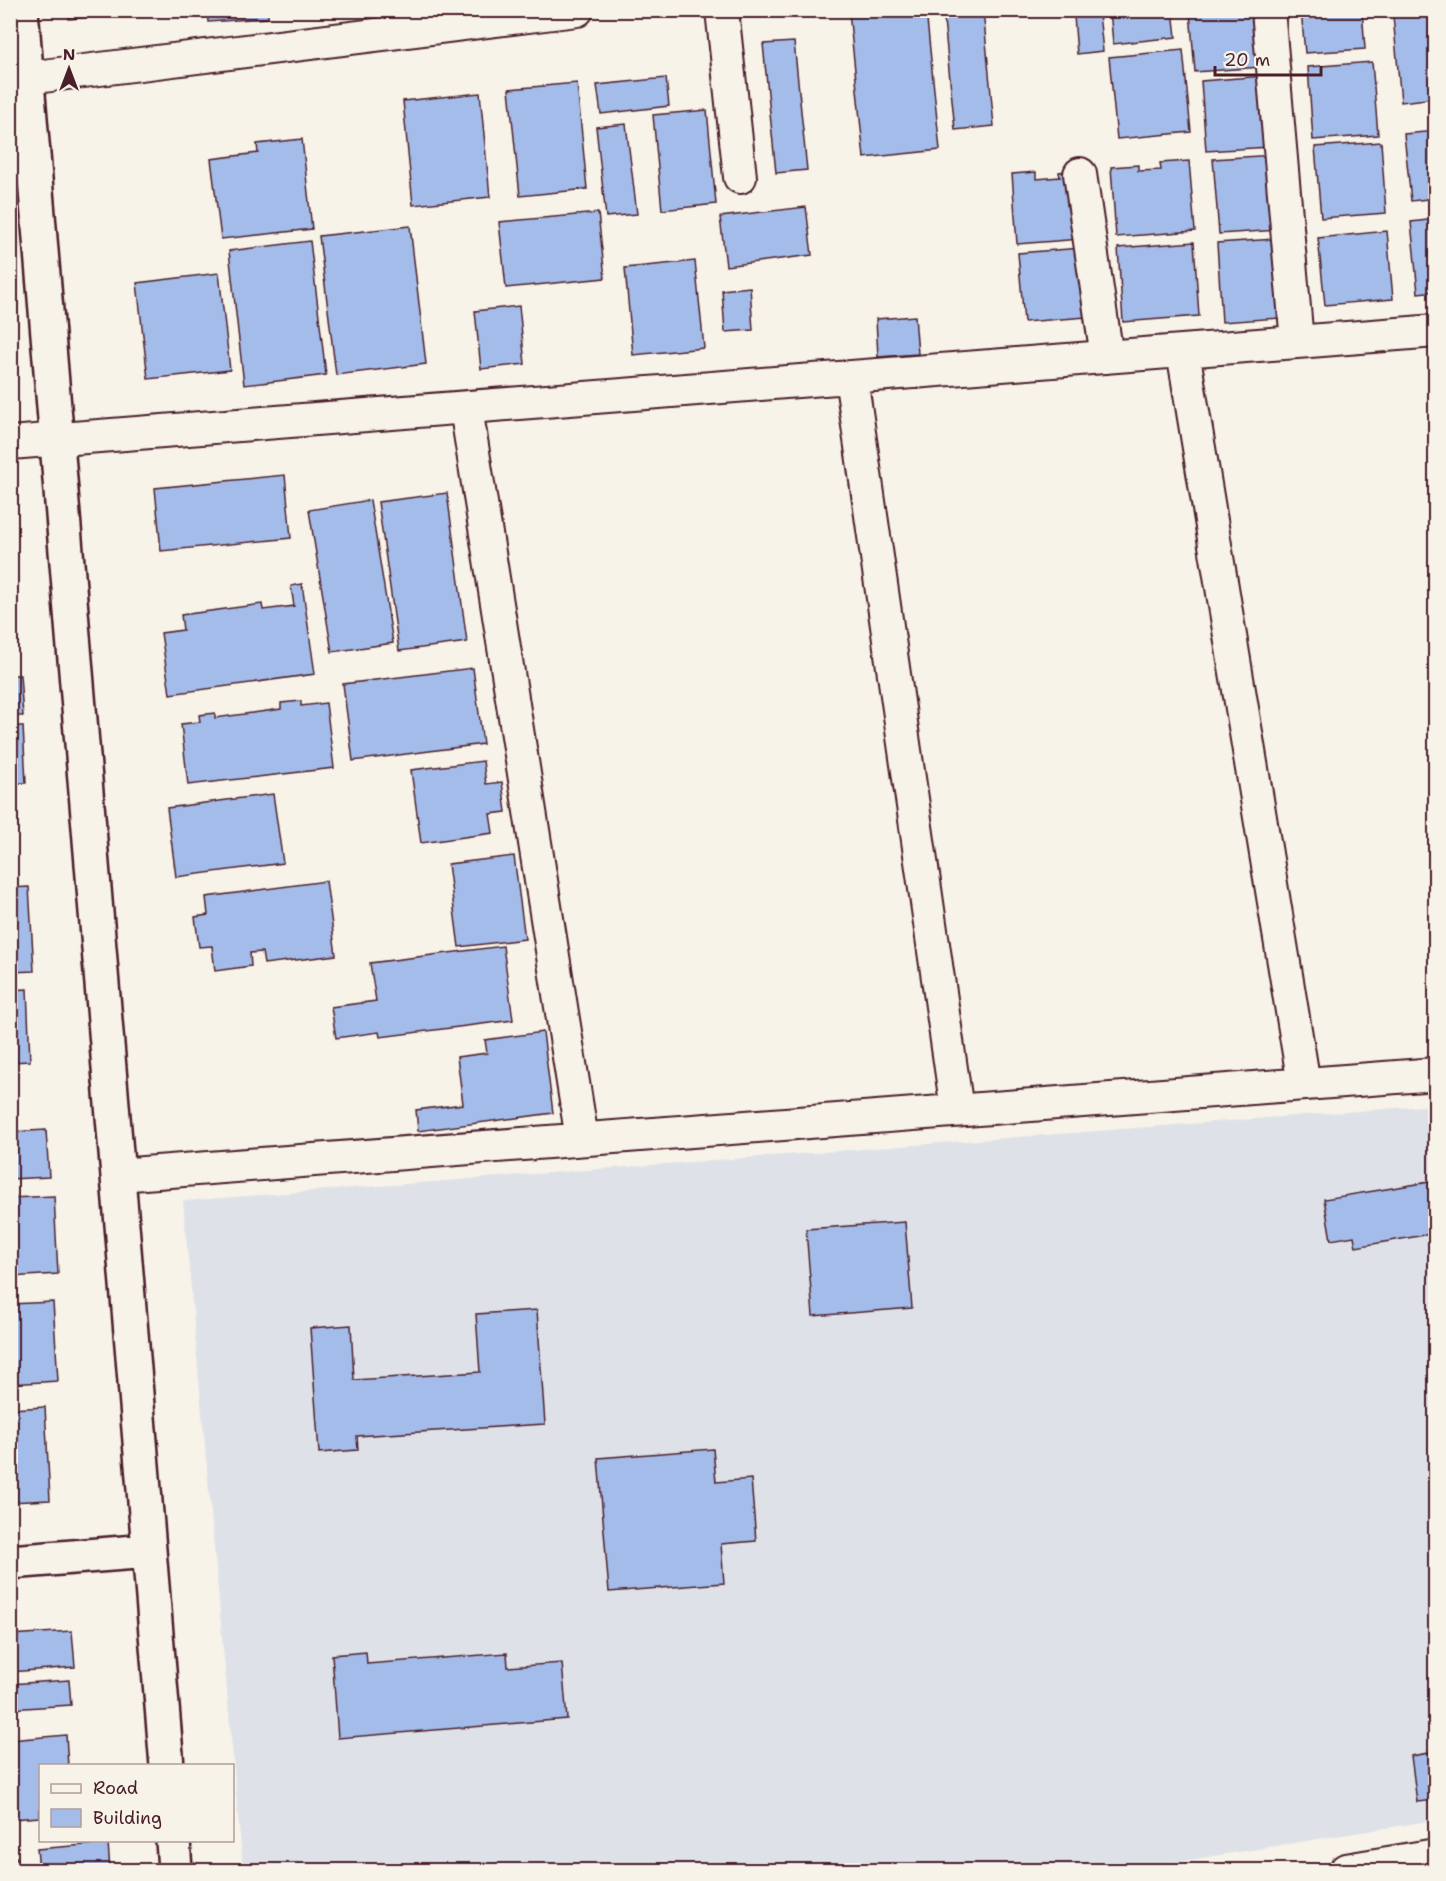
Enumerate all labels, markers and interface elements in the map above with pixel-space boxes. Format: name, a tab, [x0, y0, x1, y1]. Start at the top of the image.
north arrow	[39, 39, 99, 99]
scale bar	[1215, 39, 1322, 77]
text: N	[63, 44, 75, 65]
text: 20 m	[1224, 48, 1270, 72]
legend	[39, 1764, 234, 1842]
text: Road	[93, 1776, 138, 1800]
text: Building	[93, 1806, 162, 1830]

